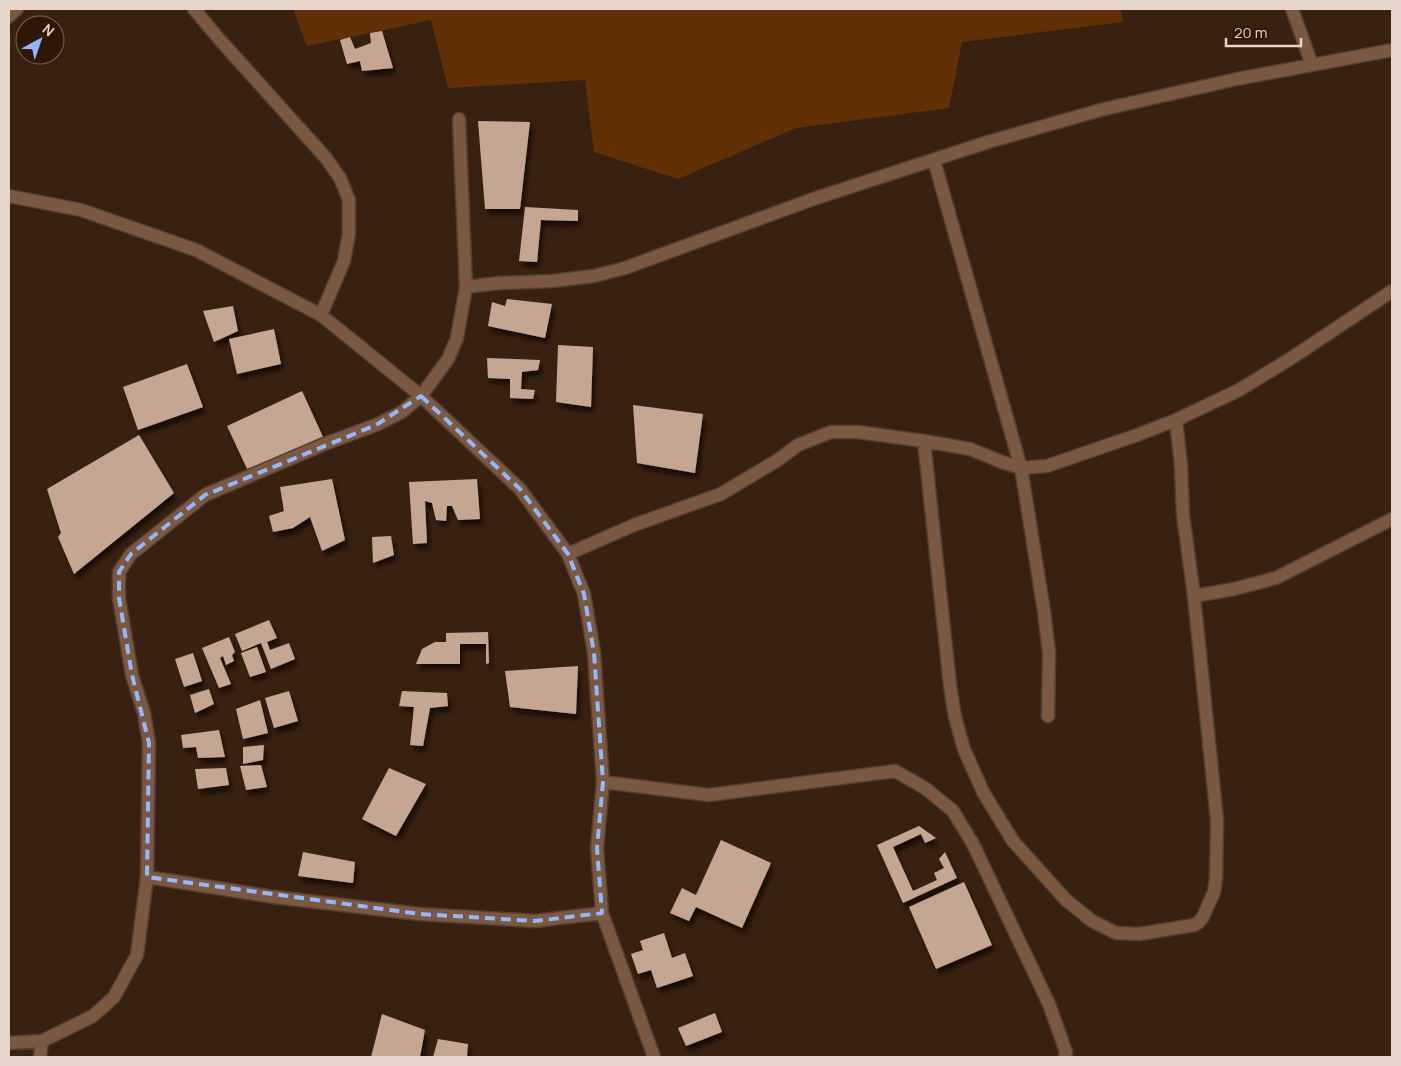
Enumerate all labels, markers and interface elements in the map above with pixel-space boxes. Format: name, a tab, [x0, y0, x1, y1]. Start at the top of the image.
north arrow	[15, 15, 65, 65]
scale bar	[1226, 15, 1301, 47]
text: N	[39, 19, 59, 40]
text: 20 m	[1234, 22, 1267, 43]

